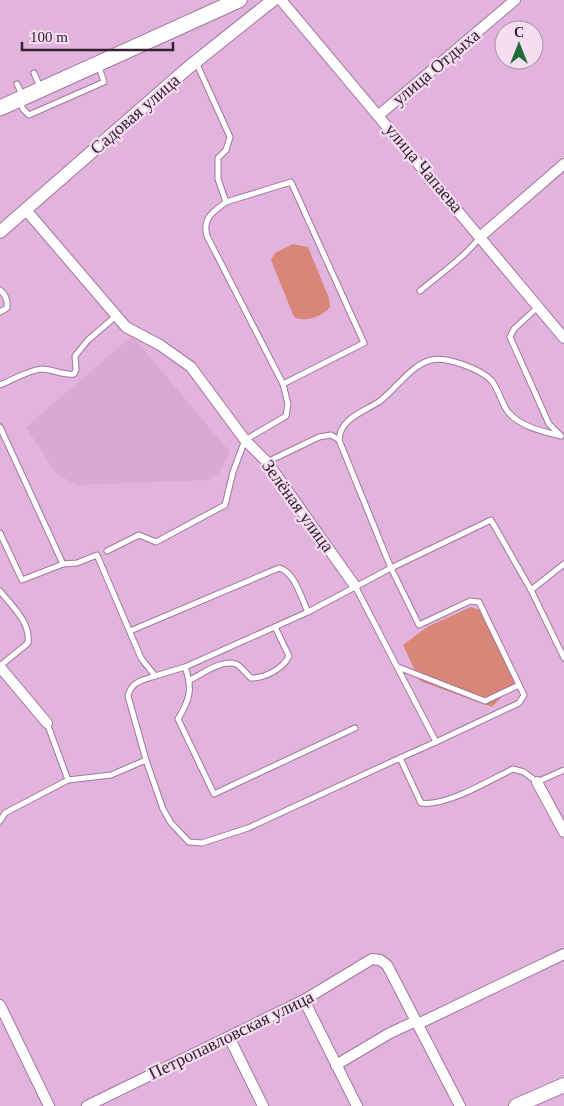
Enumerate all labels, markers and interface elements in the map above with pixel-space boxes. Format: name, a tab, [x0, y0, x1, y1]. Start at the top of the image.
scale bar	[22, 20, 174, 52]
north arrow	[494, 20, 544, 70]
street label: улица Отдыха	[388, 25, 484, 109]
text: С	[514, 25, 524, 40]
text: 100 m	[30, 29, 68, 45]
street label: Садовая улица	[86, 70, 184, 158]
street label: улица Чапаева	[381, 119, 467, 217]
street label: Зелёная улица	[258, 456, 338, 556]
street label: Петропавловская улица	[145, 986, 317, 1084]

